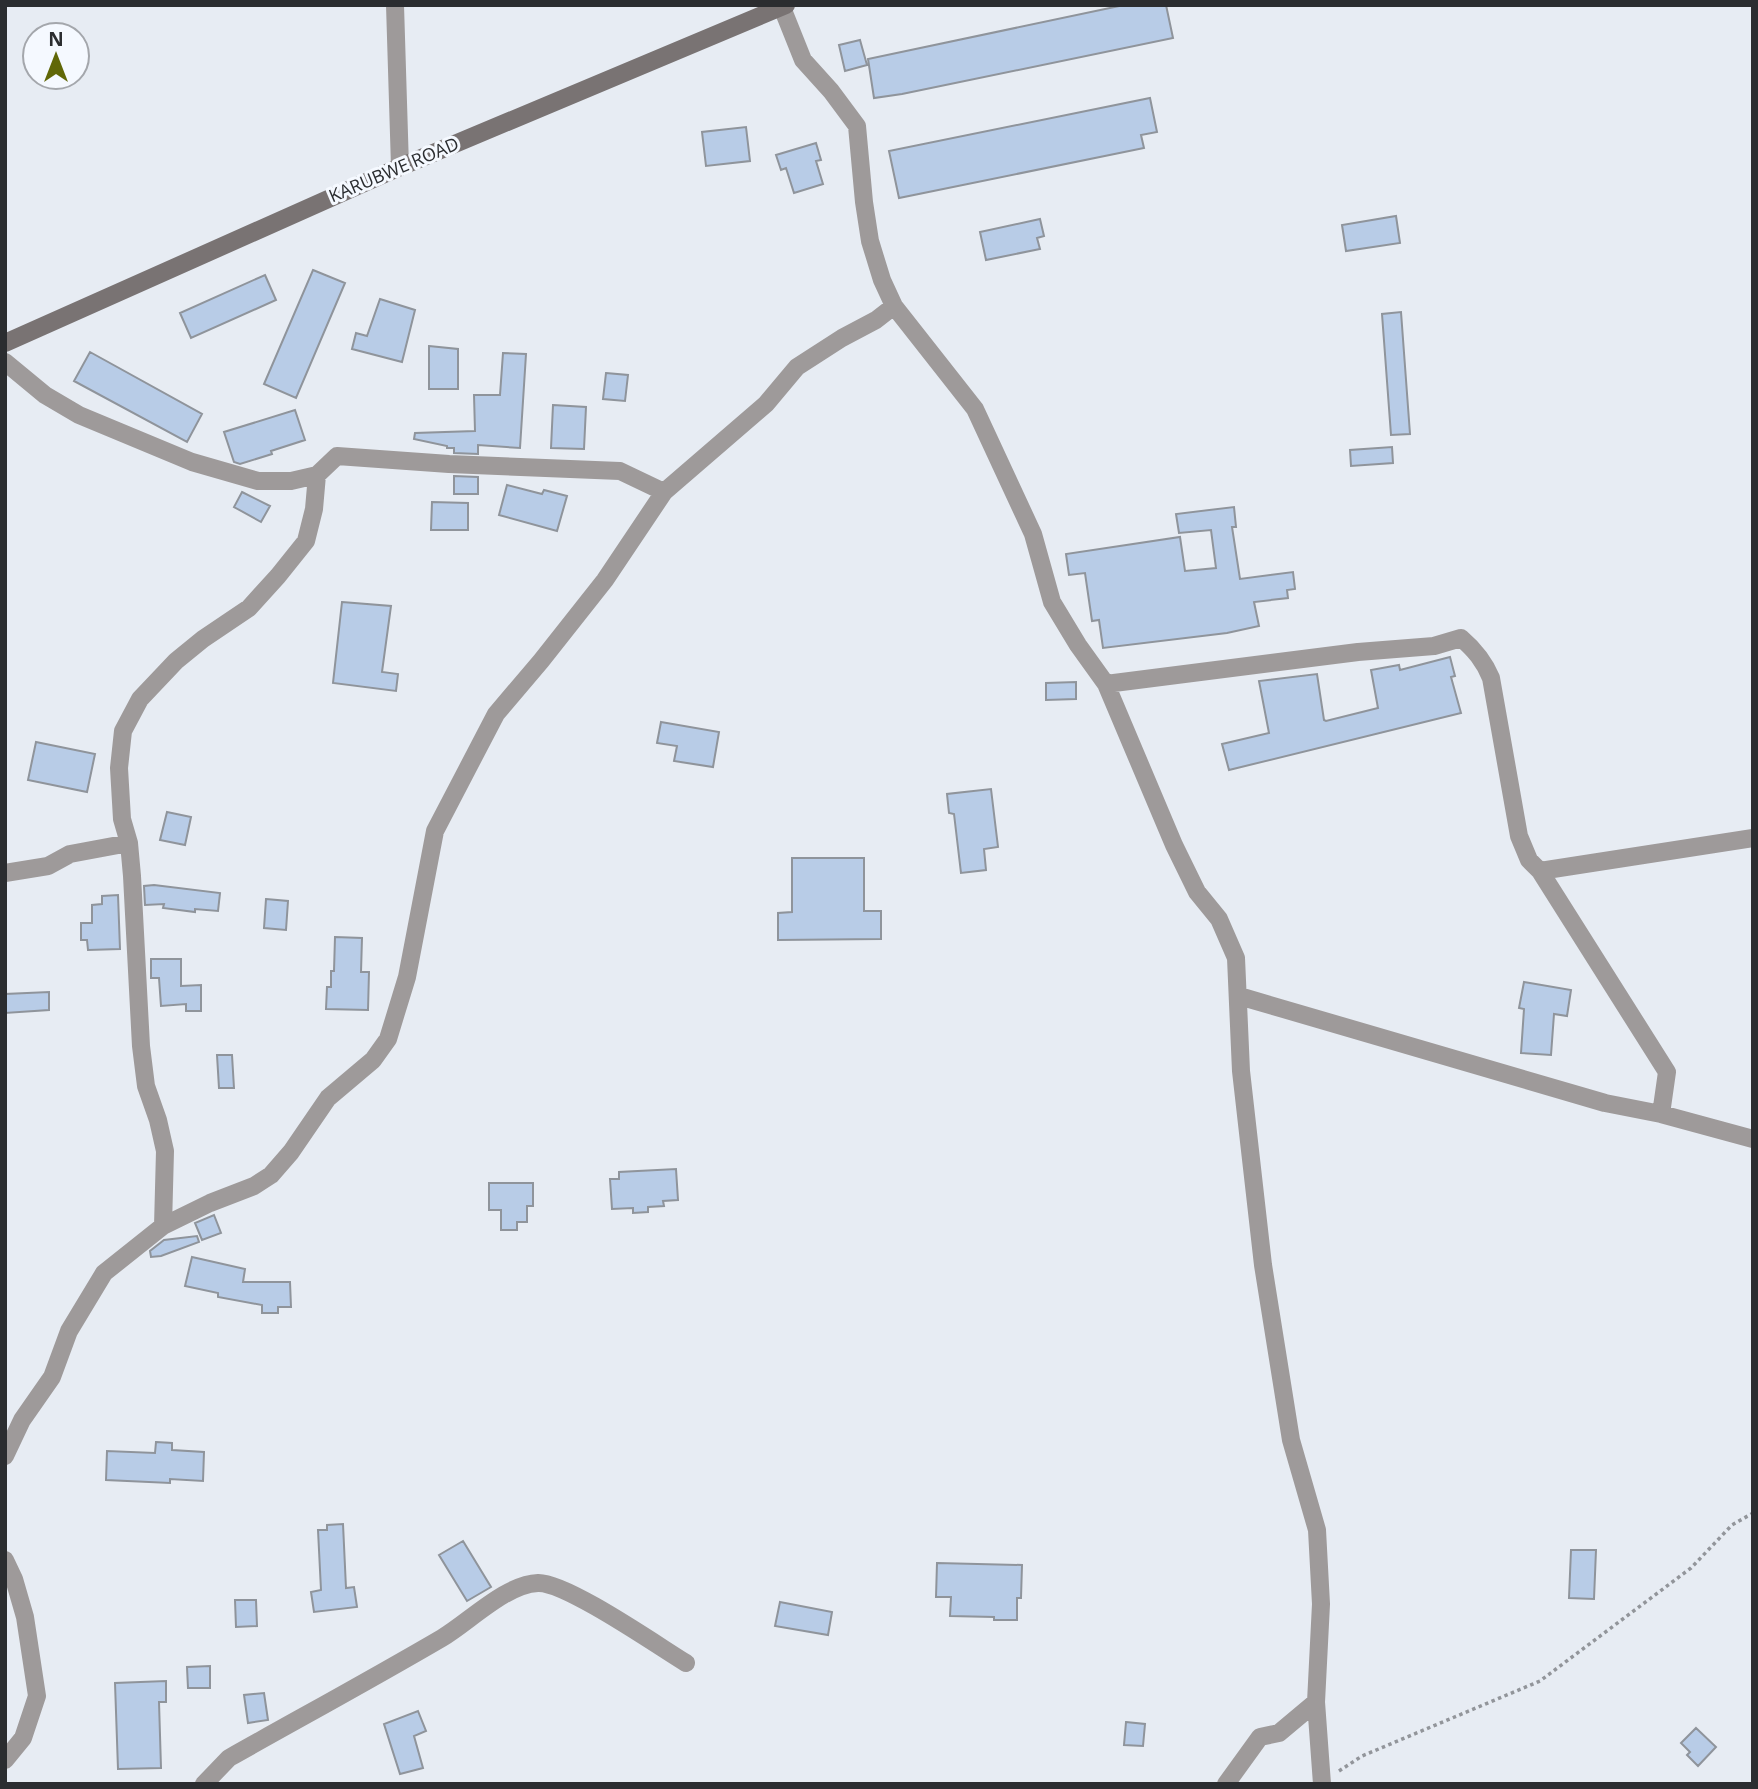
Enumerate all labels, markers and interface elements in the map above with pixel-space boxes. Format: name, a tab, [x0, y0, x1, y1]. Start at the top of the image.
north arrow	[21, 21, 91, 91]
text: N	[48, 26, 64, 52]
street label: KARUBWE ROAD	[325, 131, 462, 207]

